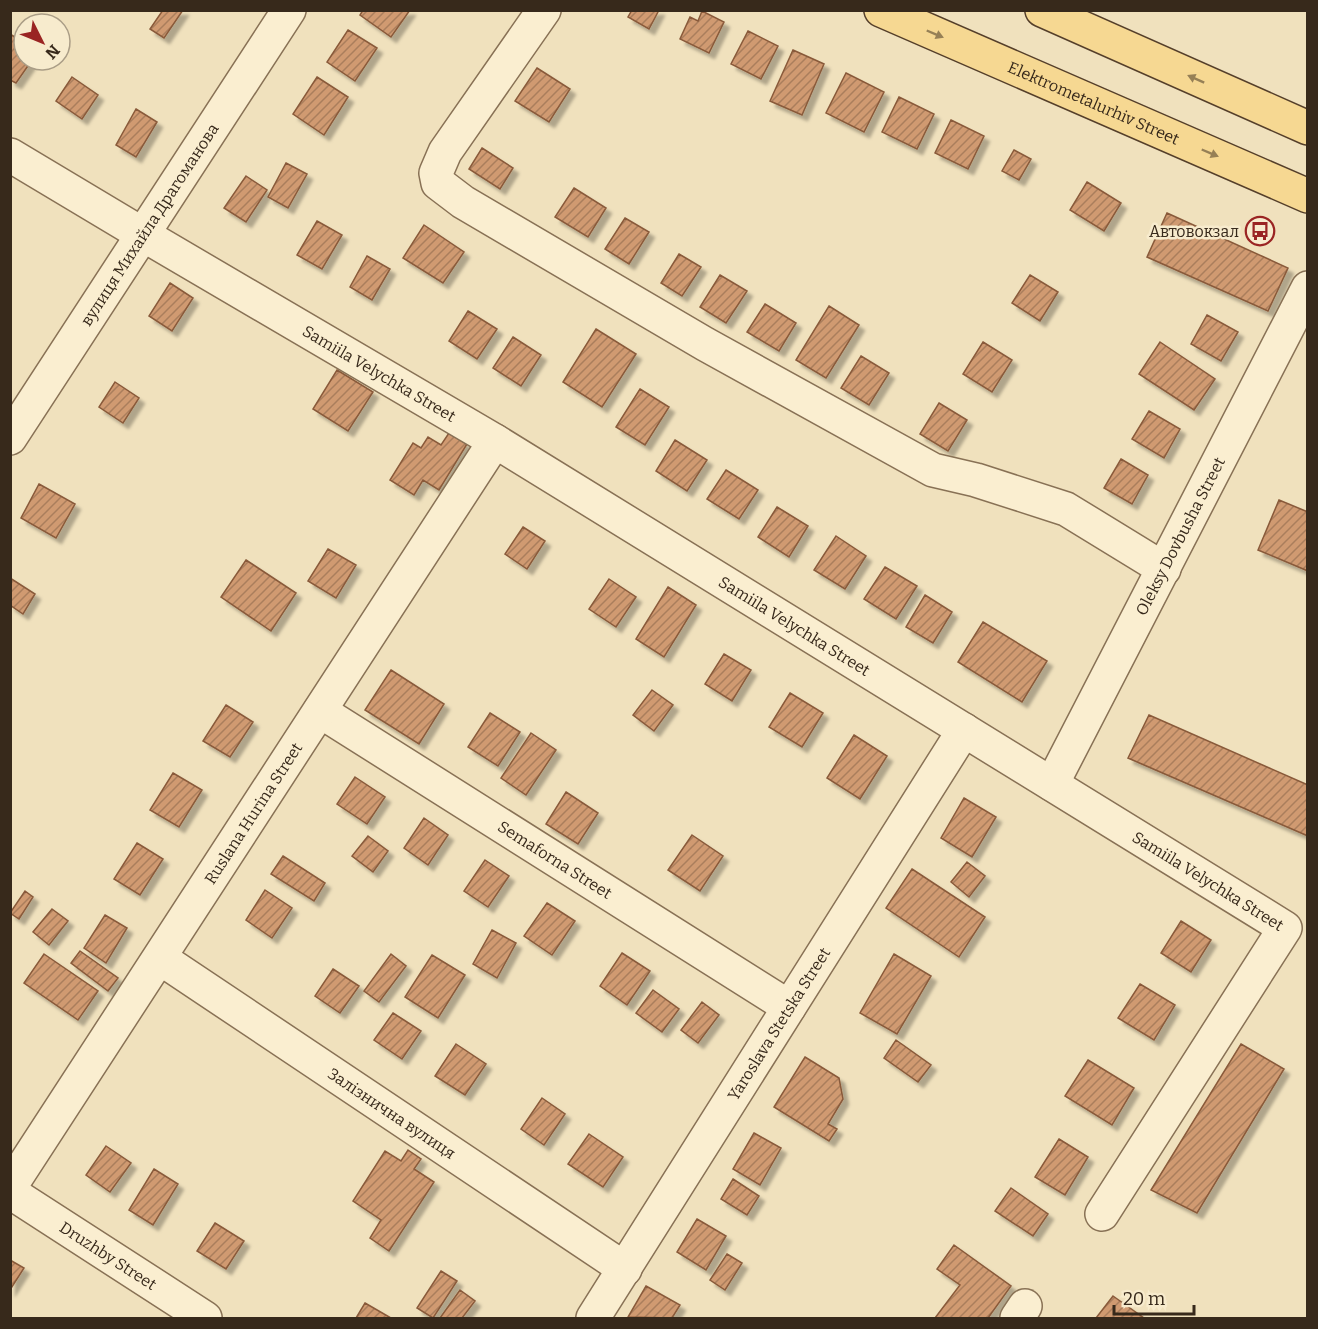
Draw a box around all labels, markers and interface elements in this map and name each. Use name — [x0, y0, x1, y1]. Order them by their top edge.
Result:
north arrow — [12, 12, 72, 72]
one-way arrow — [926, 29, 944, 39]
text: N — [41, 41, 64, 63]
street label: Elektrometalurhiv Street — [1005, 57, 1182, 148]
one-way arrow — [1188, 75, 1205, 84]
street label: вулиця Михайла Драгоманова — [76, 119, 222, 329]
one-way arrow — [1201, 149, 1219, 158]
bus stop icon: Автовокзал — [1244, 215, 1276, 247]
place label: Автовокзал — [1149, 222, 1239, 241]
street label: Samiila Velychka Street — [299, 321, 459, 426]
street label: Oleksy Dovbusha Street — [1131, 454, 1229, 618]
street label: Samiila Velychka Street — [716, 572, 874, 680]
street label: Ruslana Hurina Street — [200, 739, 306, 887]
street label: Semaforna Street — [495, 816, 616, 902]
street label: Samiila Velychka Street — [1129, 827, 1288, 935]
street label: Yaroslava Stetska Street — [723, 944, 834, 1104]
street label: Залізнична вулиця — [325, 1064, 459, 1163]
street label: Druzhby Street — [56, 1217, 160, 1294]
scale bar — [1114, 1278, 1194, 1316]
text: 20 m — [1123, 1288, 1165, 1310]

